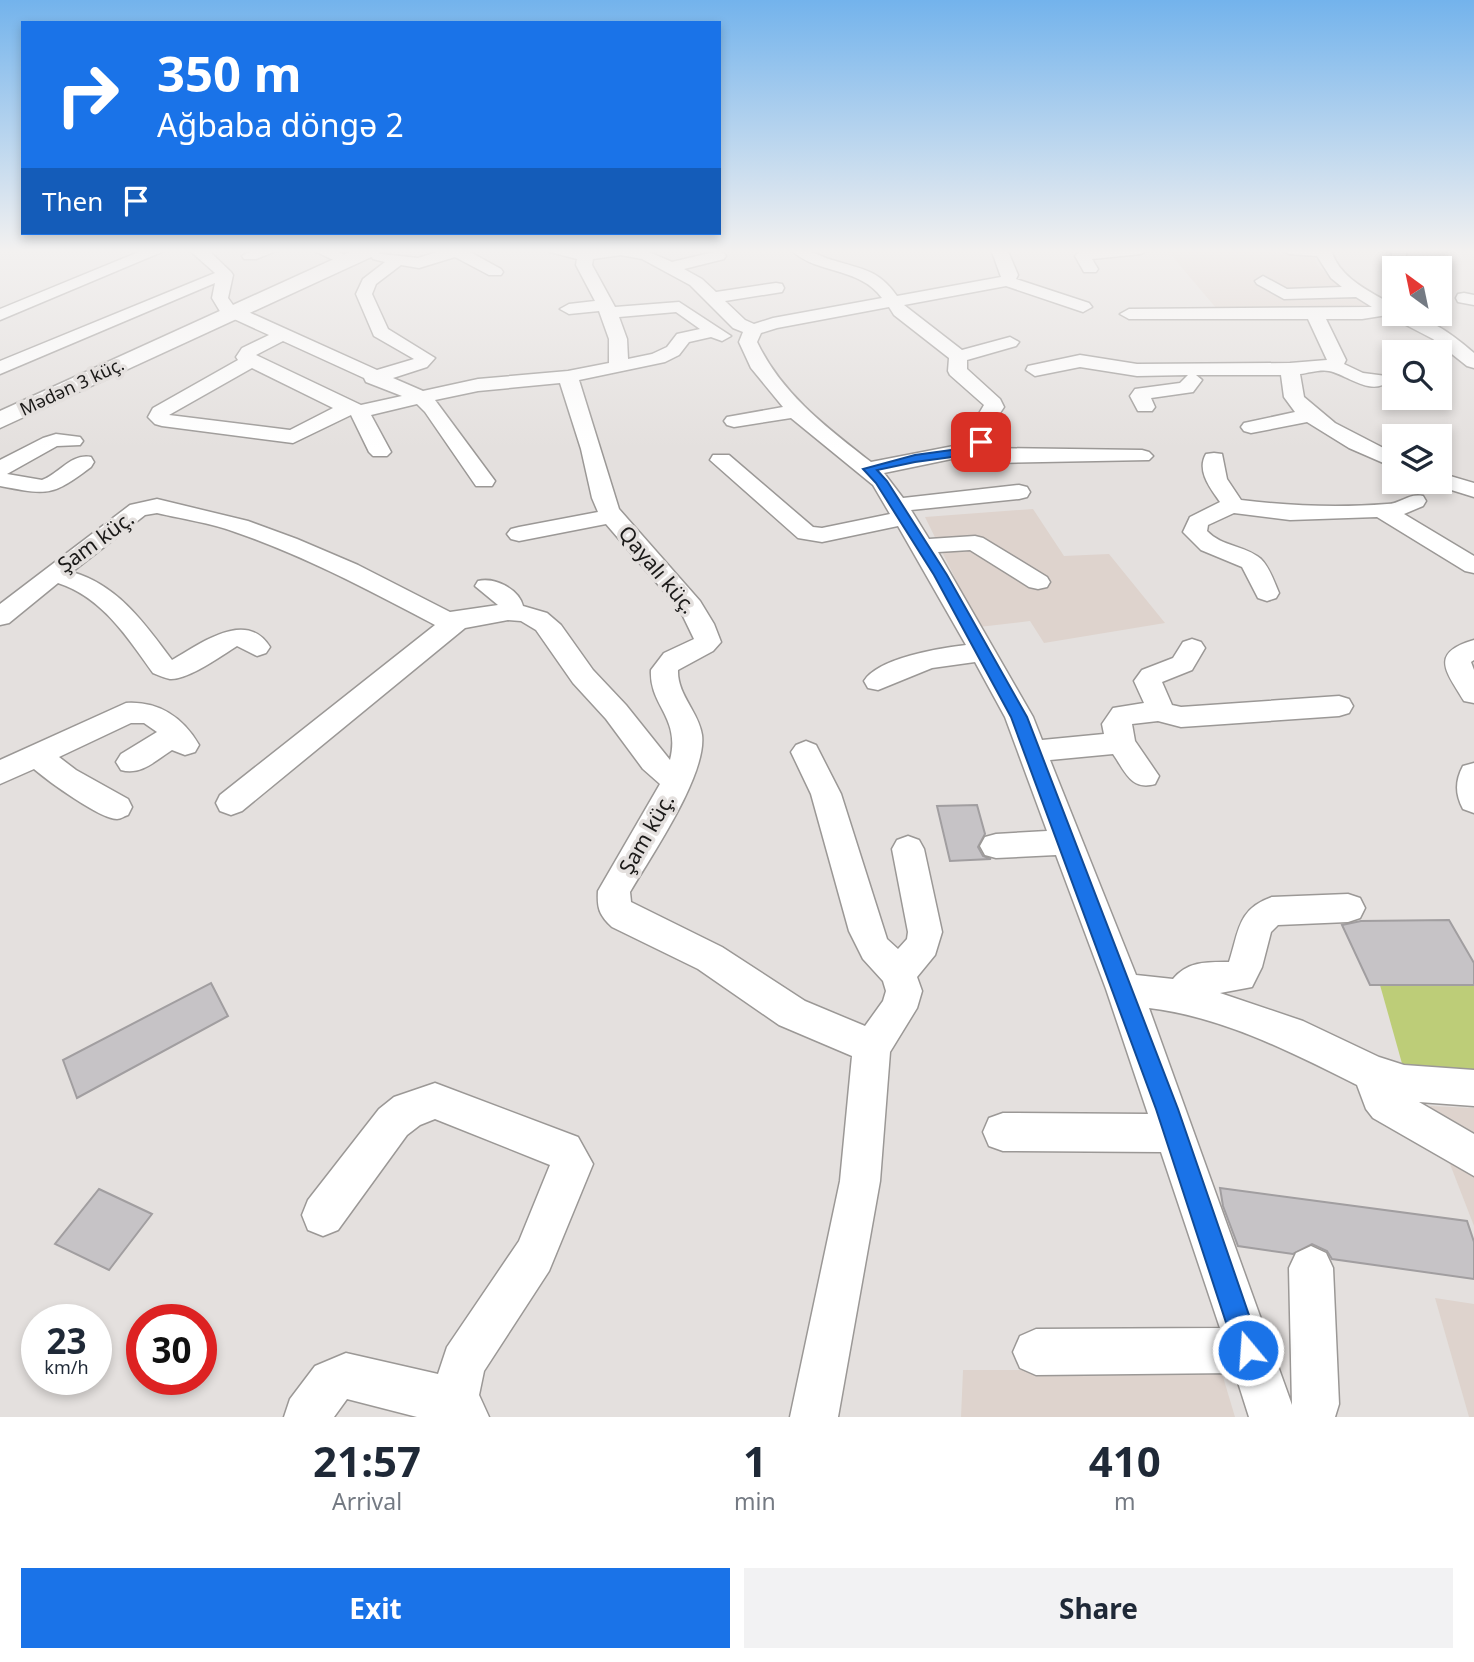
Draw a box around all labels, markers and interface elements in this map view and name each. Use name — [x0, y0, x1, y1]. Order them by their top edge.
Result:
text: 350 m — [157, 40, 302, 106]
icon: right — [42, 49, 133, 140]
text: Ağbaba döngə 2 — [157, 103, 404, 146]
icon: arrive — [117, 182, 155, 220]
text: Then — [42, 183, 103, 219]
north arrow — [1382, 256, 1452, 326]
map controls — [1382, 256, 1452, 494]
button: search — [1382, 340, 1452, 410]
street label: Mədən 3 küç. — [15, 351, 128, 421]
pin — [951, 412, 1011, 472]
icon: arrive — [962, 423, 1000, 461]
button: layers — [1382, 424, 1452, 494]
street label: Şam küç. — [51, 504, 139, 578]
street label: Qayalı küç. — [613, 519, 703, 619]
street label: Şam küç. — [612, 788, 680, 879]
speed limit sign: 30 — [126, 1304, 217, 1395]
position arrow — [1211, 1313, 1285, 1387]
text: 23 — [46, 1317, 87, 1364]
text: km/h — [44, 1355, 89, 1379]
text: 21:57 — [313, 1432, 421, 1489]
text: 1 — [743, 1432, 767, 1489]
text: 410 — [1089, 1432, 1161, 1489]
text: Arrival — [332, 1485, 402, 1517]
text: min — [734, 1485, 776, 1517]
text: m — [1114, 1485, 1136, 1517]
button: Exit — [21, 1568, 730, 1648]
button: Share — [744, 1568, 1453, 1648]

